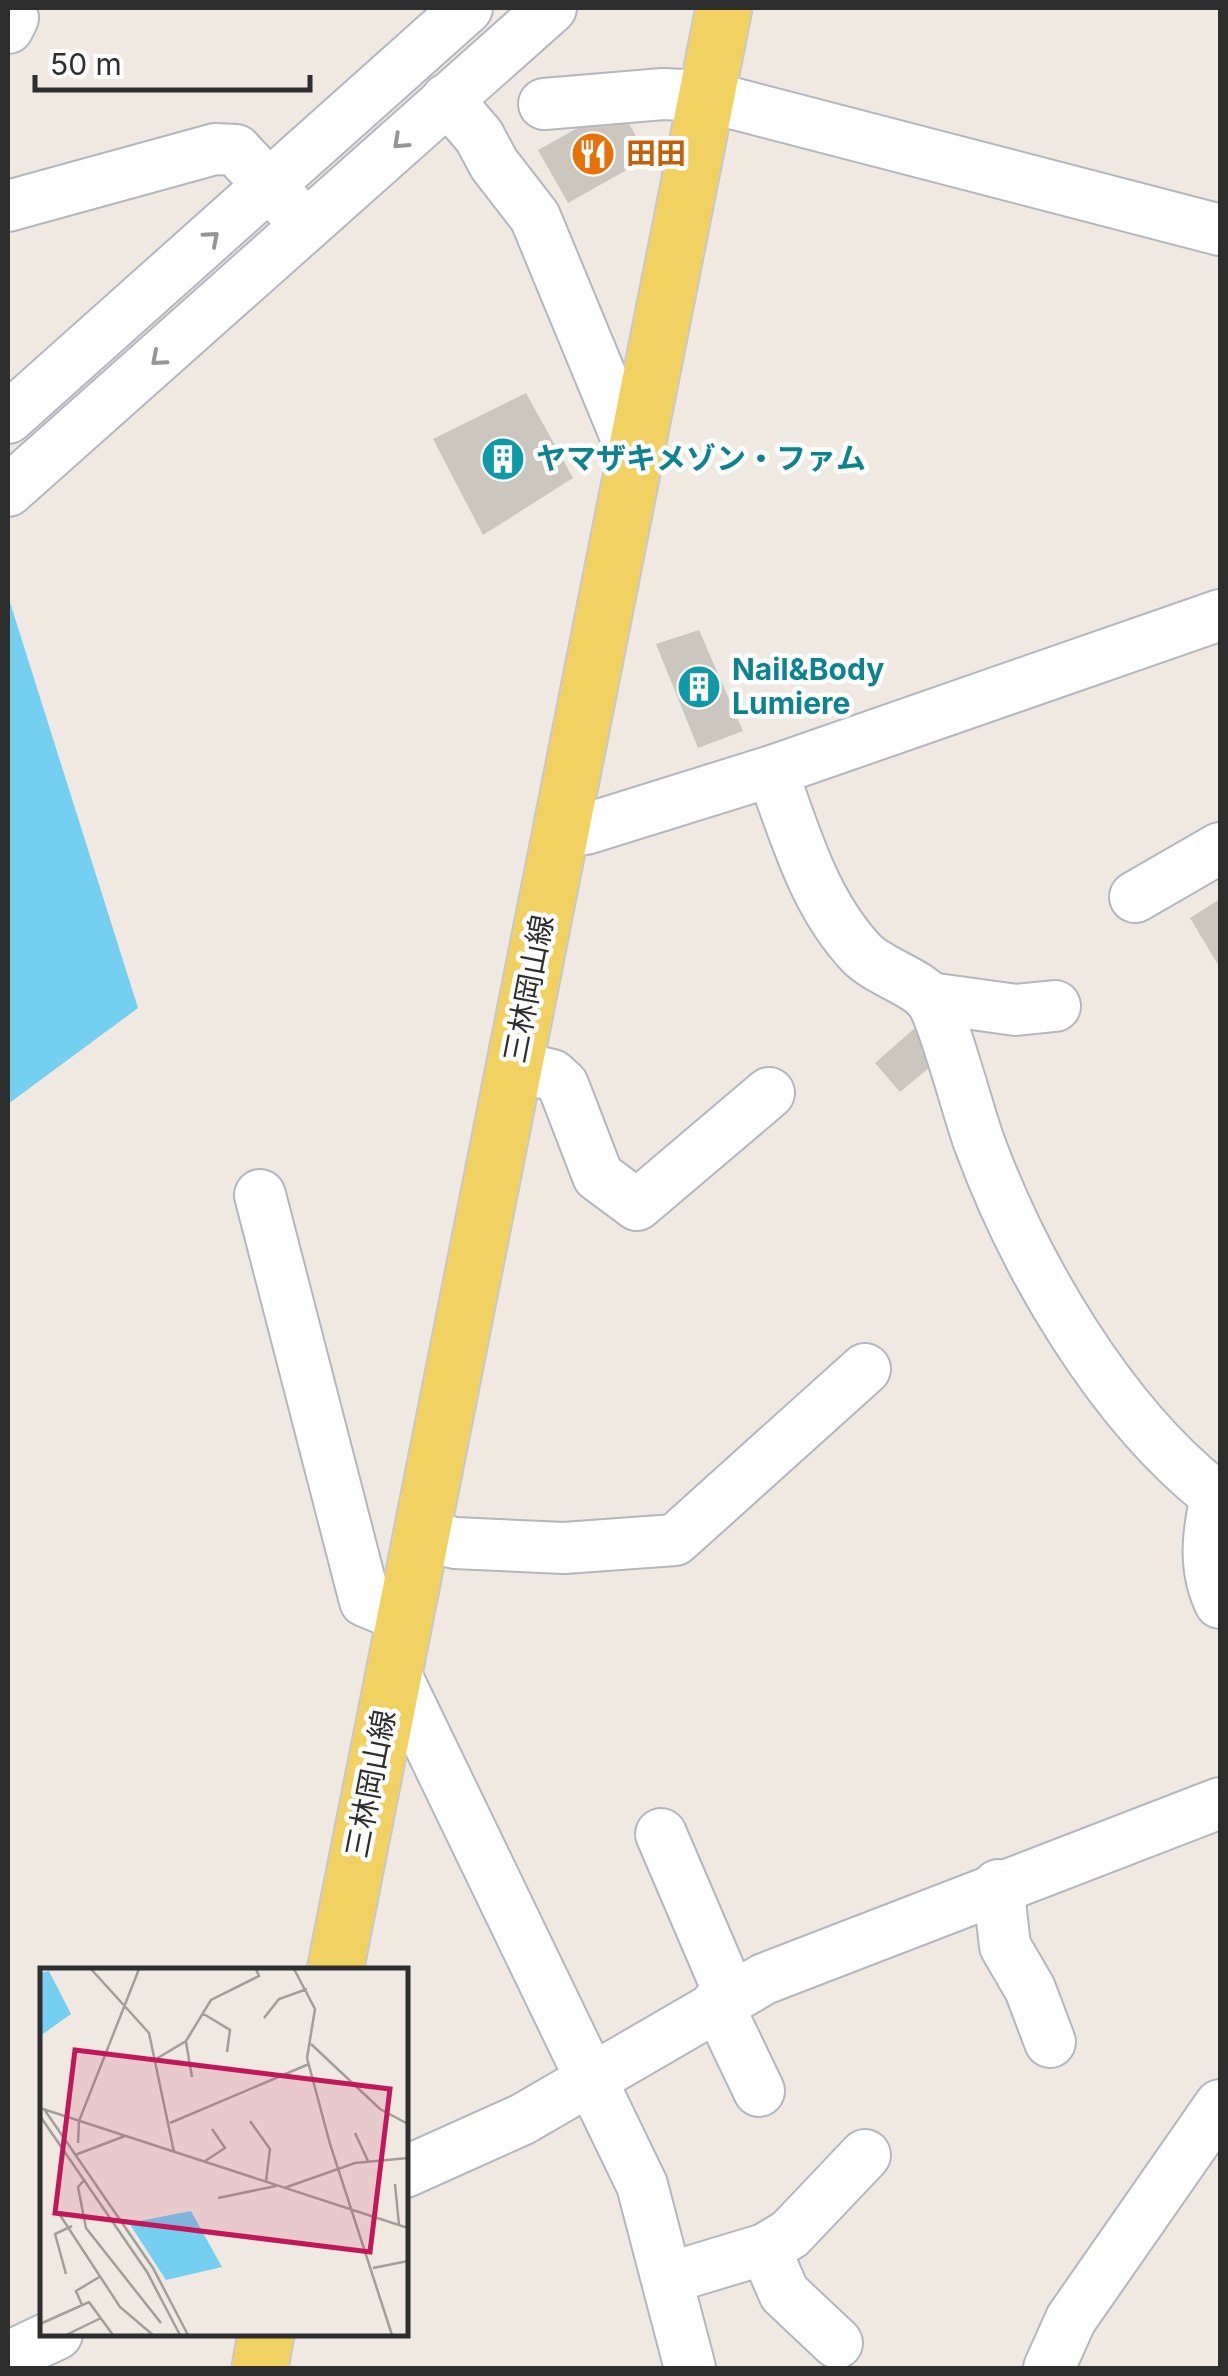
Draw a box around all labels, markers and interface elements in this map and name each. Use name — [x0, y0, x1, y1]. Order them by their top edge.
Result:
scale bar — [35, 30, 310, 92]
text: 50 m — [50, 46, 122, 82]
one-way arrow — [393, 130, 412, 148]
restaurant icon: 田田 — [570, 131, 616, 177]
place label: 田田 — [626, 135, 686, 171]
one-way arrow — [200, 231, 219, 249]
one-way arrow — [151, 347, 170, 365]
building icon: ヤマザキメゾン・ファム — [480, 436, 526, 482]
place label: ヤマザキメゾン・ファム — [536, 440, 866, 476]
place label: Nail&Body Lumiere — [732, 651, 884, 721]
building icon: Nail&Body Lumiere — [676, 664, 722, 710]
street label: 三林岡山線 — [496, 912, 560, 1066]
street label: 三林岡山線 — [338, 1707, 402, 1861]
inset map — [40, 1968, 408, 2336]

